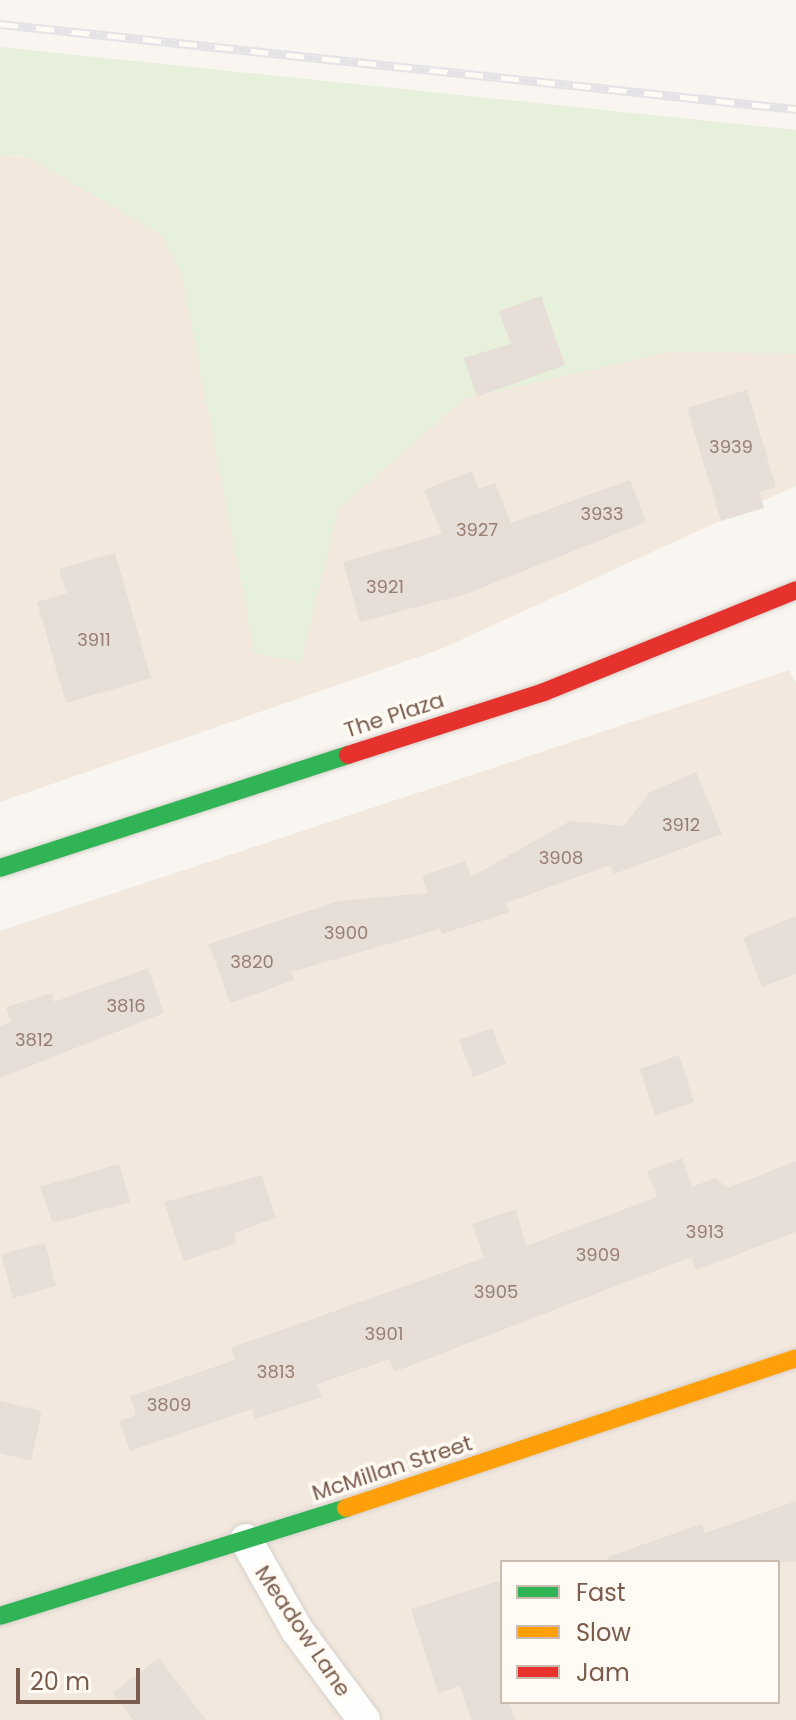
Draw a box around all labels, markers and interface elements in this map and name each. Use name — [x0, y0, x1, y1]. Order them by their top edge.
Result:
house number: 3939 — [709, 436, 753, 458]
house number: 3933 — [580, 503, 624, 525]
house number: 3927 — [456, 519, 498, 541]
house number: 3921 — [366, 576, 404, 598]
house number: 3911 — [77, 629, 111, 651]
street label: The Plaza — [341, 686, 447, 744]
house number: 3912 — [662, 814, 700, 836]
house number: 3908 — [539, 847, 583, 869]
house number: 3900 — [324, 922, 368, 944]
house number: 3820 — [230, 951, 274, 973]
house number: 3816 — [106, 995, 146, 1017]
house number: 3812 — [15, 1029, 53, 1051]
house number: 3913 — [686, 1221, 724, 1243]
house number: 3909 — [576, 1244, 620, 1266]
house number: 3905 — [474, 1281, 518, 1303]
house number: 3901 — [364, 1323, 404, 1345]
house number: 3813 — [257, 1361, 295, 1383]
house number: 3809 — [147, 1394, 191, 1416]
street label: McMillan Street — [309, 1430, 475, 1506]
street label: Meadow Lane — [249, 1560, 357, 1702]
legend — [500, 1560, 780, 1704]
text: Fast — [576, 1576, 626, 1609]
text: Slow — [576, 1616, 631, 1649]
scale bar — [20, 1652, 144, 1702]
text: Jam — [576, 1656, 630, 1689]
text: 20 m — [30, 1665, 90, 1698]

